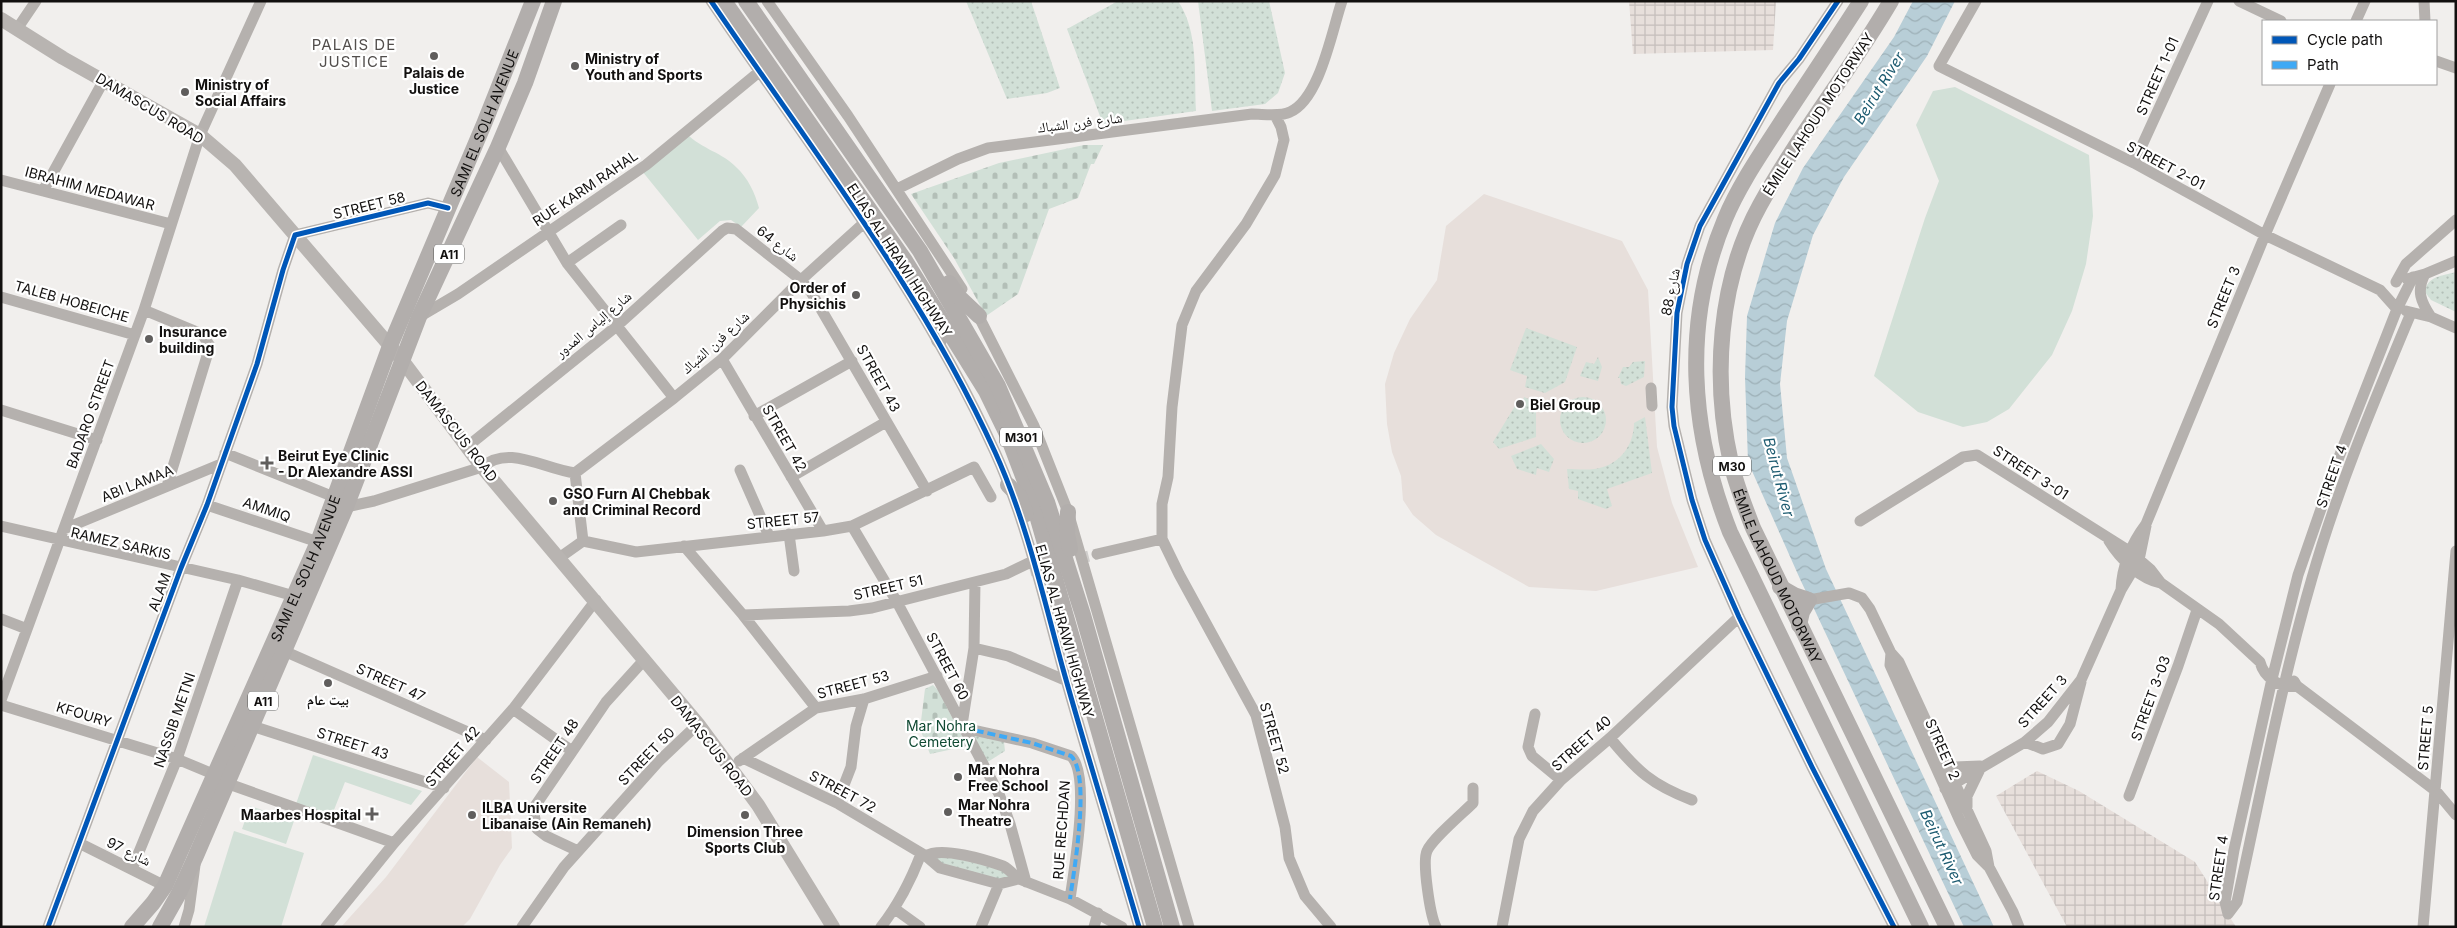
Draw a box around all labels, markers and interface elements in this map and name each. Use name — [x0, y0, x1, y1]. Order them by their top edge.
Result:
legend — [2262, 20, 2437, 85]
street label: ÉMILE LAHOUD MOTORWAY — [1759, 29, 1877, 199]
text: Cycle path — [2307, 30, 2383, 49]
street label: STREET 1-01 — [2132, 34, 2182, 118]
district label: PALAIS DE JUSTICE — [312, 35, 396, 71]
street label: SAMI EL SOLH AVENUE — [446, 47, 521, 199]
water label: Beirut River — [1849, 48, 1909, 128]
marker: Palais de Justice — [428, 50, 440, 62]
place label: Ministry of Youth and Sports — [585, 50, 703, 83]
text: Path — [2307, 55, 2339, 74]
marker: Ministry of Youth and Sports — [569, 60, 581, 72]
place label: Palais de Justice — [403, 64, 465, 97]
street label: DAMASCUS ROAD — [93, 69, 207, 147]
place label: Ministry of Social Affairs — [195, 76, 286, 109]
marker: Ministry of Social Affairs — [179, 86, 191, 98]
street label: شارع فرن الشباك — [1037, 108, 1124, 138]
street label: STREET 2-01 — [2124, 137, 2208, 193]
street label: RUE KARM RAHAL — [529, 146, 641, 229]
street label: IBRAHIM MEDAWAR — [23, 163, 157, 213]
street label: ELIAS AL HRAWI HIGHWAY — [844, 180, 956, 341]
street label: STREET 58 — [331, 188, 407, 222]
street label: شارع 64 — [753, 221, 802, 266]
road number: A11 — [434, 244, 464, 264]
street label: STREET 3 — [2203, 263, 2243, 331]
street label: شارع 88 — [1657, 267, 1685, 318]
street label: TALEB HOBEICHE — [13, 277, 131, 325]
place label: Order of Physichis — [780, 279, 846, 312]
street label: شارع إلياس المدور — [551, 287, 636, 363]
marker: Order of Physichis — [850, 289, 862, 301]
street label: شارع فرن الشباك — [678, 307, 754, 378]
place label: Insurance building — [159, 323, 227, 356]
marker: Insurance building — [143, 333, 155, 345]
street label: STREET 43 — [853, 341, 905, 415]
street label: BADARO STREET — [62, 357, 118, 471]
street label: DAMASCUS ROAD — [412, 377, 502, 485]
place label: Biel Group — [1530, 396, 1601, 413]
marker: Biel Group — [1514, 398, 1526, 410]
street label: STREET 42 — [759, 402, 811, 474]
road number: M301 — [1000, 428, 1042, 447]
water label: Beirut River — [1759, 435, 1799, 519]
street label: STREET 3-01 — [1990, 441, 2072, 503]
street label: STREET 4 — [2312, 442, 2350, 510]
place label: Beirut Eye Clinic - Dr Alexandre ASSI — [278, 447, 413, 480]
marker: Beirut Eye Clinic - Dr Alexandre ASSI — [260, 456, 274, 470]
road number: M30 — [1713, 456, 1751, 476]
street label: ABI LAMAA — [98, 461, 176, 505]
place label: GSO Furn Al Chebbak and Criminal Record — [563, 485, 711, 518]
street label: ÉMILE LAHOUD MOTORWAY — [1730, 486, 1826, 666]
street label: AMMIQ — [241, 493, 293, 525]
street label: SAMI EL SOLH AVENUE — [266, 493, 343, 644]
marker: GSO Furn Al Chebbak and Criminal Record — [547, 495, 559, 507]
street label: STREET 57 — [746, 508, 820, 532]
street label: RAMEZ SARKIS — [69, 523, 173, 563]
street label: ELIAS AL HRAWI HIGHWAY — [1032, 542, 1098, 720]
street label: ALAM — [144, 570, 174, 614]
street label: STREET 51 — [851, 571, 925, 603]
street label: STREET 60 — [923, 629, 973, 703]
street label: STREET 3-03 — [2127, 653, 2173, 743]
street label: STREET 47 — [354, 659, 428, 705]
street label: STREET 53 — [815, 666, 891, 702]
street label: NASSIB METNI — [150, 670, 198, 770]
street label: STREET 3 — [2014, 671, 2070, 731]
marker: بيت عام — [322, 677, 334, 689]
road number: A11 — [248, 691, 278, 710]
place label: بيت عام — [307, 691, 349, 710]
street label: DAMASCUS ROAD — [667, 692, 757, 800]
street label: KFOURY — [54, 698, 114, 731]
street label: STREET 52 — [1257, 700, 1293, 776]
street label: STREET 5 — [2414, 705, 2436, 771]
street label: STREET 40 — [1548, 712, 1614, 774]
street label: STREET 48 — [526, 715, 582, 787]
street label: STREET 2 — [1922, 716, 1964, 782]
park label: Mar Nohra Cemetery — [906, 717, 976, 750]
street label: STREET 42 — [421, 722, 483, 790]
street label: STREET 43 — [315, 723, 391, 763]
street label: STREET 50 — [614, 723, 678, 789]
place label: Mar Nohra Free School — [968, 761, 1048, 794]
street label: STREET 72 — [807, 766, 879, 816]
marker: Mar Nohra Free School — [952, 771, 964, 783]
street label: RUE RECHDAN — [1049, 780, 1073, 880]
place label: Mar Nohra Theatre — [958, 796, 1030, 829]
place label: ILBA Universite Libanaise (Ain Remaneh) — [482, 799, 652, 832]
place label: Maarbes Hospital — [241, 806, 361, 823]
marker: Mar Nohra Theatre — [942, 806, 954, 818]
water label: Beirut River — [1916, 806, 1968, 888]
marker: Maarbes Hospital — [365, 807, 379, 821]
marker: ILBA Universite Libanaise (Ain Remaneh) — [466, 809, 478, 821]
marker: Dimension Three Sports Club — [739, 809, 751, 821]
place label: Dimension Three Sports Club — [687, 823, 803, 856]
street label: شارع 97 — [103, 833, 154, 871]
street label: STREET 4 — [2205, 834, 2231, 902]

